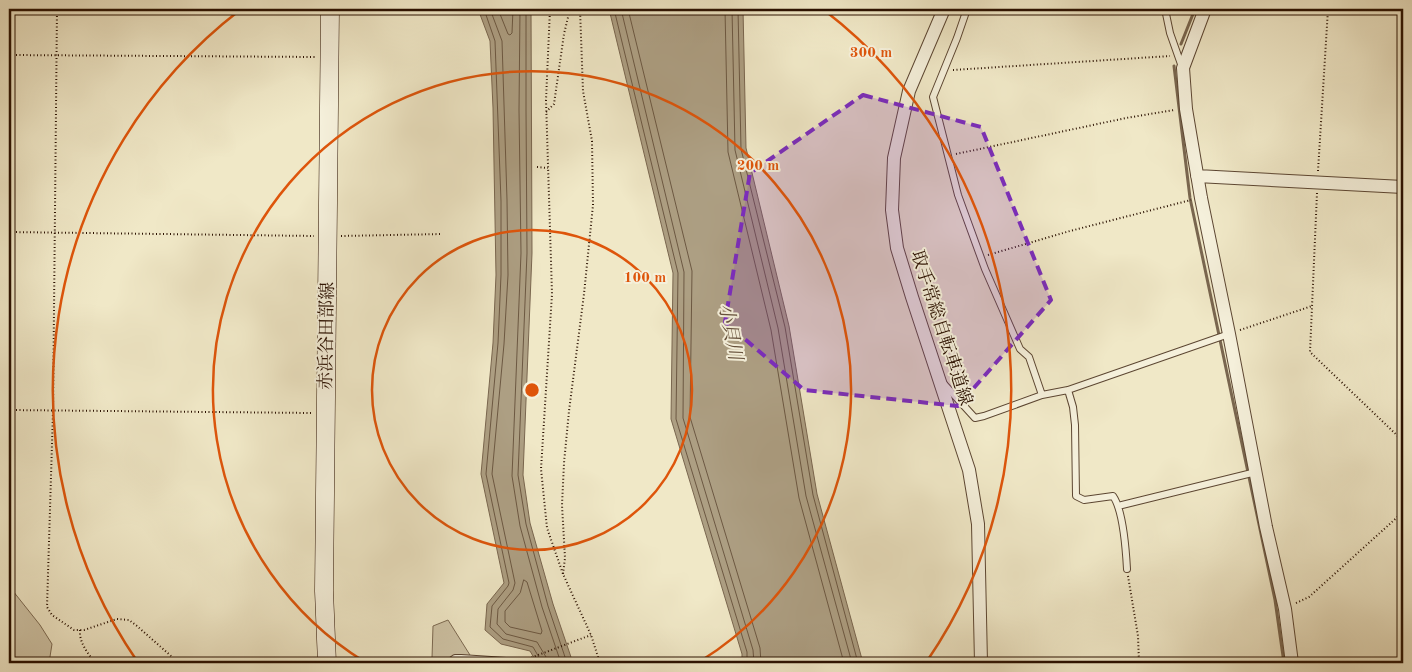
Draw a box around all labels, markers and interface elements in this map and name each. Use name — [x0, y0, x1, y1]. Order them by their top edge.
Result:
text: 300 m — [850, 46, 892, 61]
text: 200 m — [737, 159, 779, 174]
street label: 取手常総自転車道線 — [907, 248, 976, 408]
text: 100 m — [624, 271, 666, 286]
street label: 赤浜谷田部線 — [315, 282, 337, 390]
water label: 小貝川 — [714, 302, 746, 364]
centre of rings — [523, 381, 541, 399]

